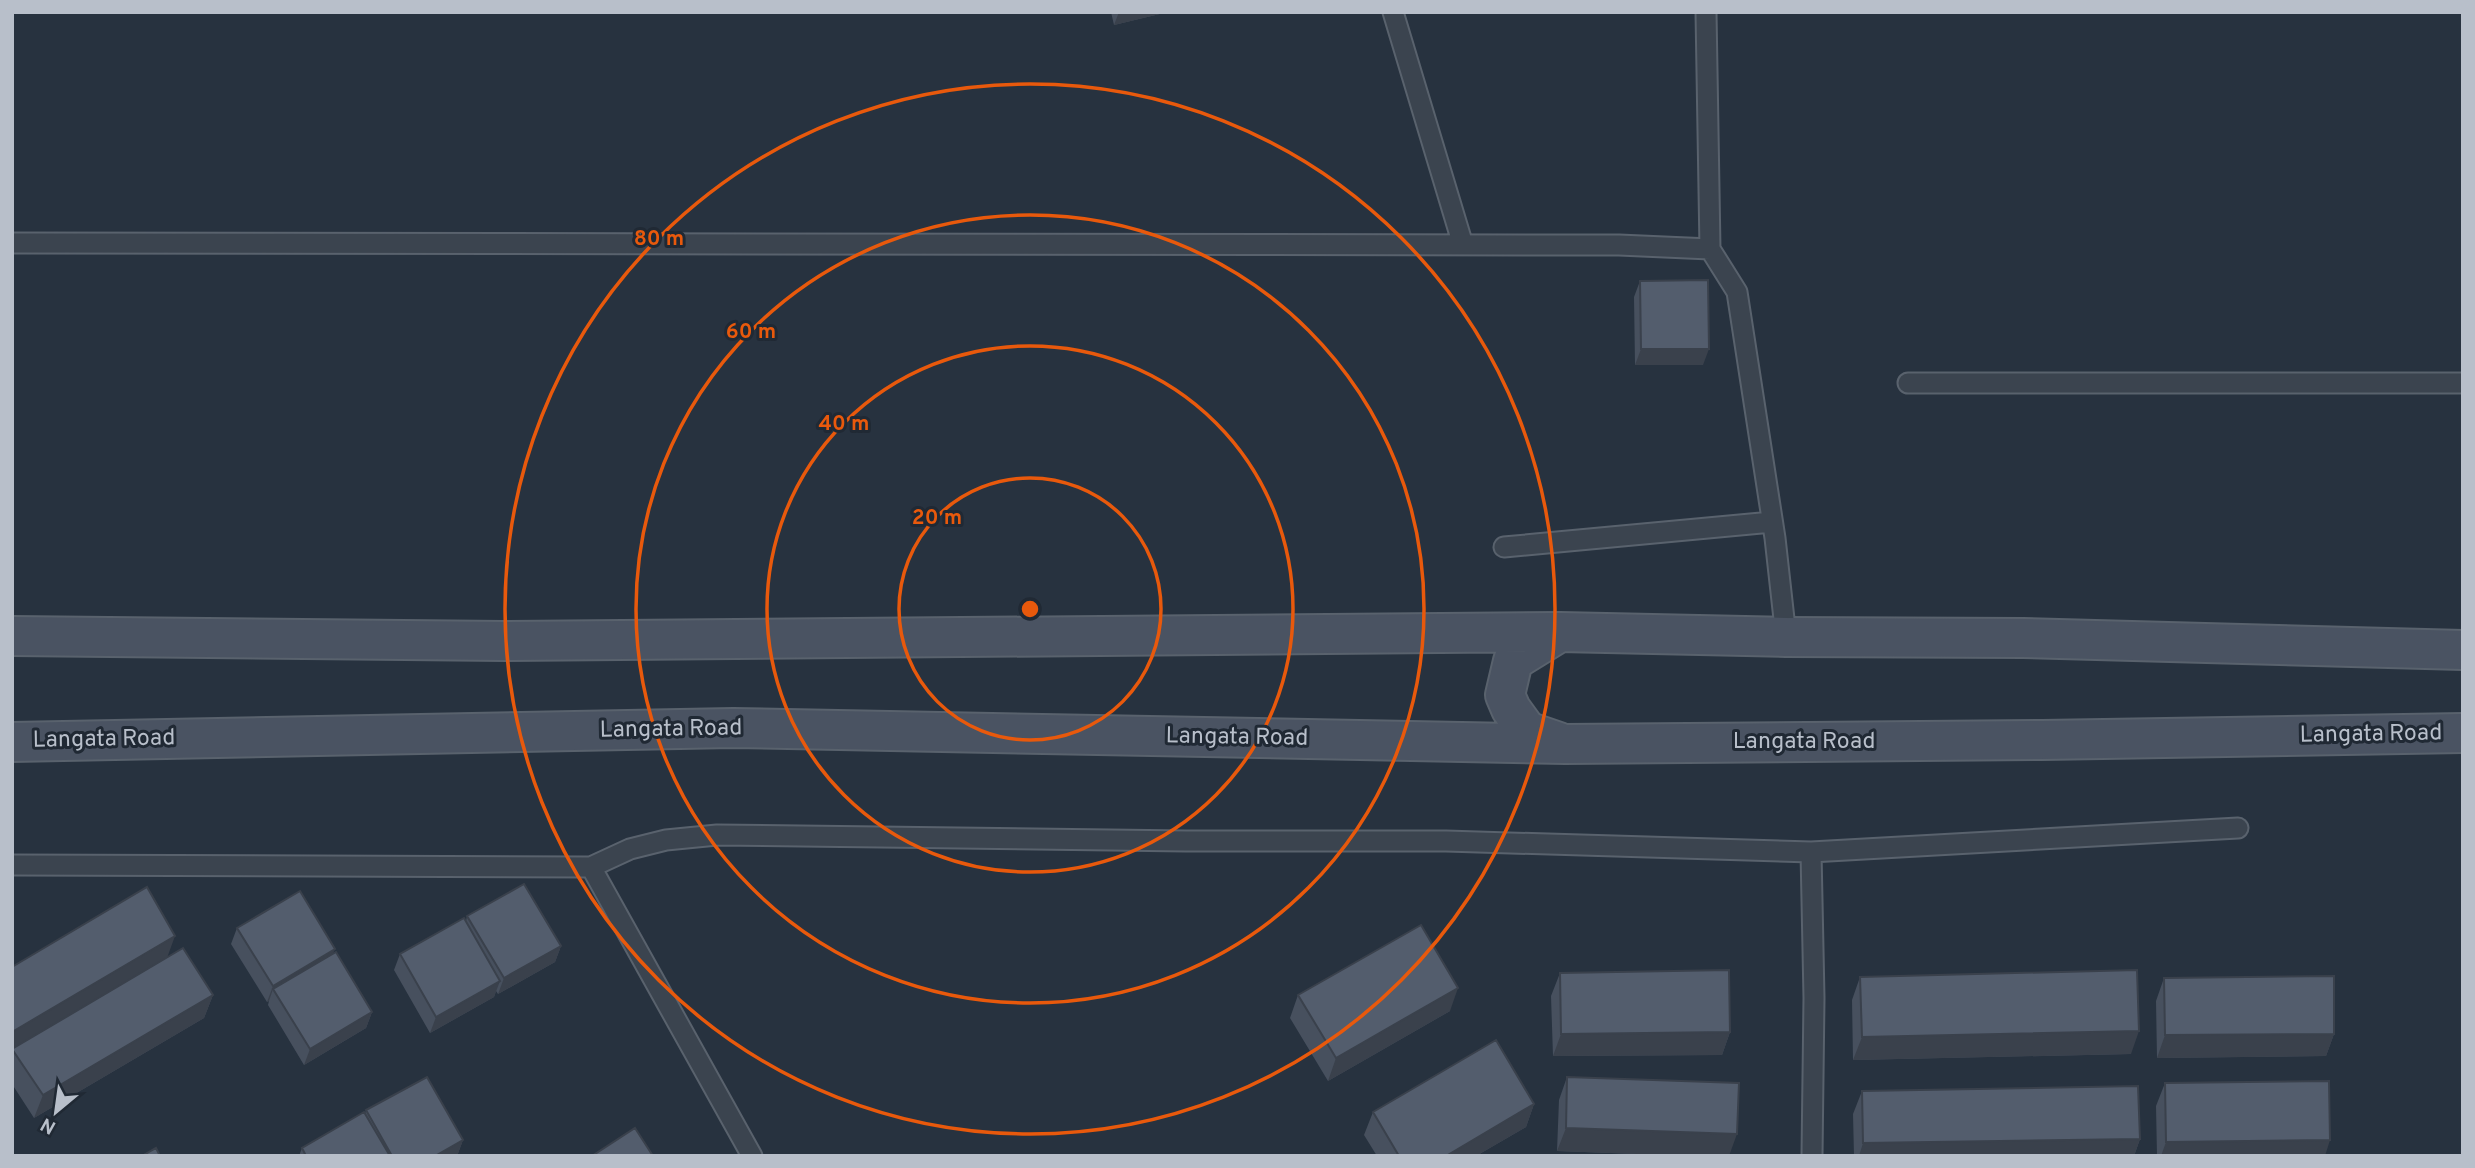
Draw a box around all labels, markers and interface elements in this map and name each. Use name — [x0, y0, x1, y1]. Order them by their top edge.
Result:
text: 80 m — [634, 226, 684, 253]
text: 60 m — [726, 319, 776, 346]
text: 40 m — [819, 411, 869, 438]
text: 20 m — [912, 505, 962, 532]
centre of rings — [1018, 597, 1042, 621]
street label: Langata Road — [599, 714, 743, 746]
street label: Langata Road — [2299, 719, 2443, 751]
street label: Langata Road — [1165, 722, 1309, 754]
street label: Langata Road — [32, 724, 176, 756]
street label: Langata Road — [1733, 728, 1875, 757]
north arrow — [21, 1077, 91, 1147]
text: N — [37, 1111, 61, 1139]

